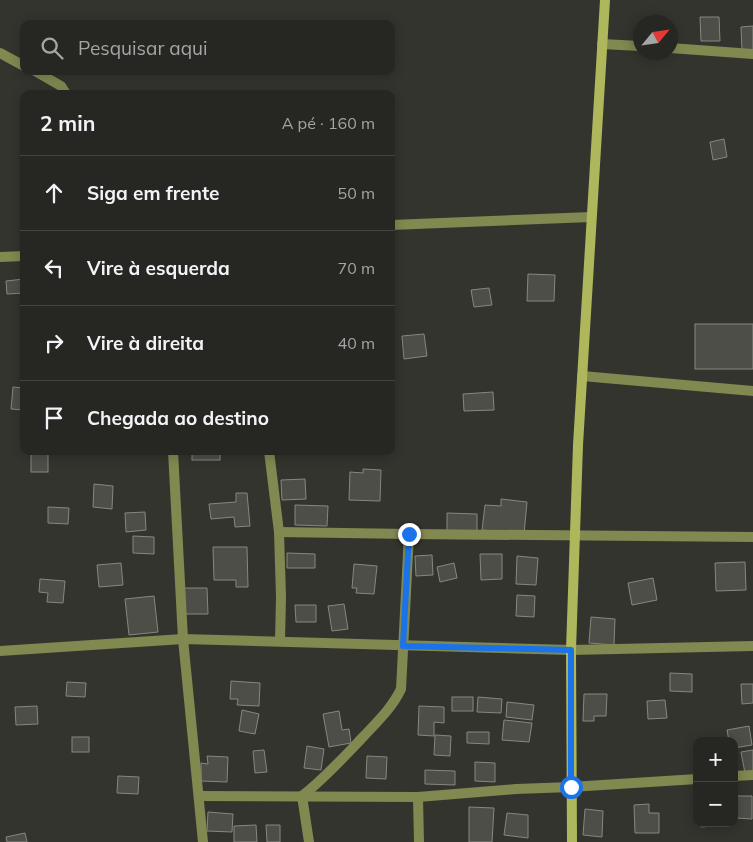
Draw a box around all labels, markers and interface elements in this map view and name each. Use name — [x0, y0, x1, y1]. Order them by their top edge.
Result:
north arrow — [633, 15, 678, 60]
search box — [20, 20, 395, 75]
icon: search — [38, 34, 66, 62]
text: Pesquisar aqui — [78, 36, 208, 60]
text: 2 min — [40, 110, 95, 136]
text: A pé · 160 m — [282, 113, 375, 133]
icon: ahead — [40, 179, 68, 207]
text: Siga em frente — [87, 181, 219, 205]
text: 50 m — [338, 183, 375, 203]
icon: left — [40, 254, 68, 282]
text: Vire à esquerda — [87, 256, 230, 280]
text: 70 m — [338, 258, 375, 278]
icon: right — [40, 329, 68, 357]
text: Vire à direita — [87, 331, 204, 355]
text: 40 m — [338, 333, 375, 353]
icon: arrive — [40, 404, 68, 432]
text: Chegada ao destino — [87, 406, 269, 430]
route end — [398, 523, 421, 546]
map controls — [693, 737, 738, 827]
button: + — [693, 737, 738, 782]
route start — [560, 776, 583, 799]
button: − — [693, 782, 738, 827]

